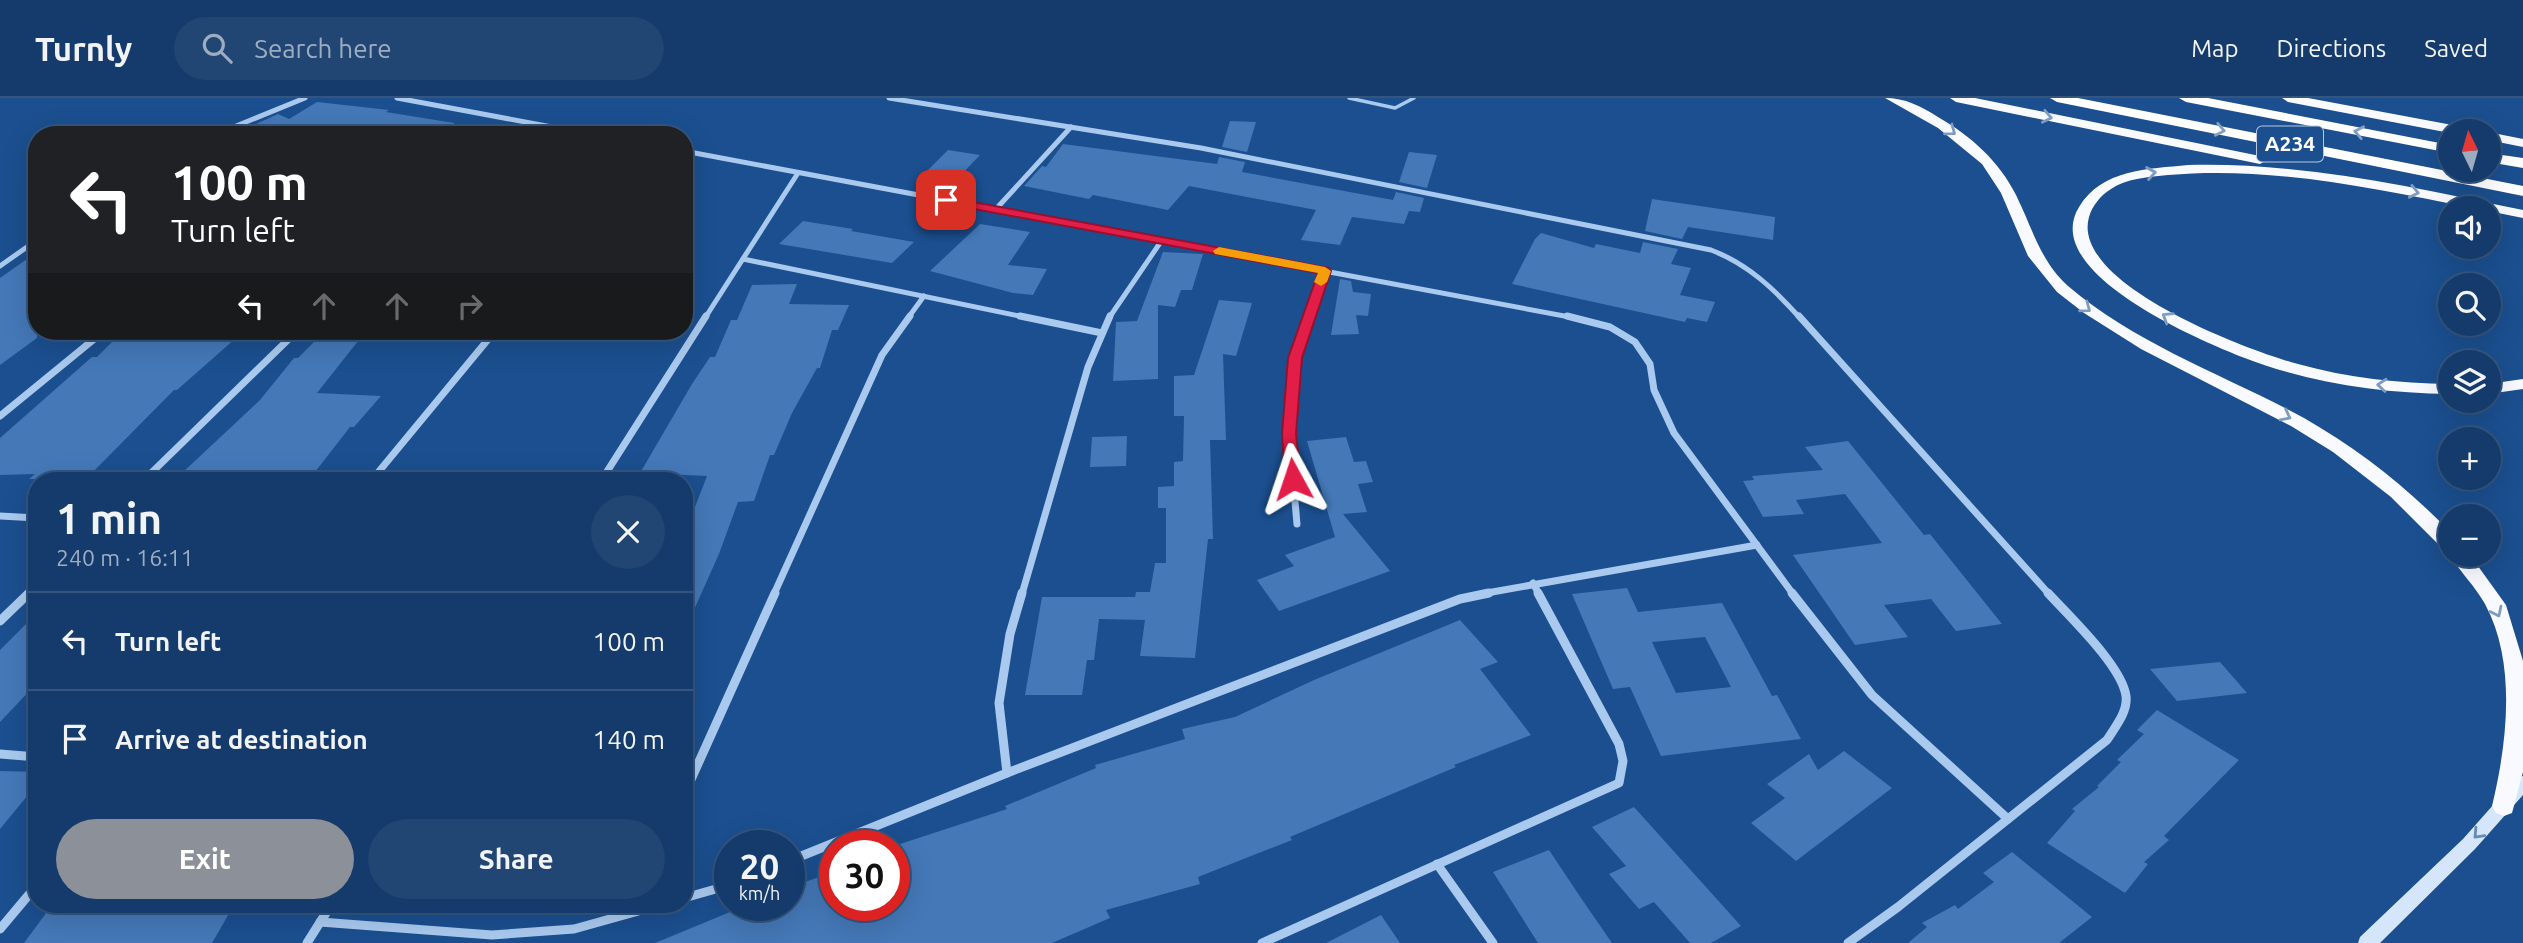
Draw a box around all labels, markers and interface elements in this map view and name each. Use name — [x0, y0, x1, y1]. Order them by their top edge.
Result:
search box — [174, 17, 664, 80]
icon: search — [198, 29, 236, 67]
text: Turnly — [35, 30, 132, 67]
text: Search here — [254, 34, 392, 63]
text: Map — [2191, 35, 2238, 62]
text: Directions — [2276, 35, 2386, 62]
text: Saved — [2424, 35, 2488, 62]
one-way arrow — [2041, 108, 2053, 123]
north arrow — [2438, 119, 2501, 182]
map controls — [2438, 119, 2501, 567]
one-way arrow — [2214, 122, 2226, 137]
one-way arrow — [1943, 123, 1956, 135]
one-way arrow — [2353, 125, 2365, 140]
road number: A234 — [2257, 126, 2323, 162]
icon: left — [56, 154, 147, 245]
text: 100 m — [171, 154, 308, 209]
one-way arrow — [2145, 166, 2157, 181]
pin — [916, 170, 976, 230]
icon: arrive — [927, 181, 965, 219]
one-way arrow — [2408, 183, 2420, 198]
button: sound — [2438, 196, 2501, 259]
text: Turn left — [171, 212, 295, 248]
button: search — [2438, 273, 2501, 336]
icon: left — [232, 287, 270, 325]
icon: ahead — [305, 287, 343, 325]
icon: ahead — [378, 287, 416, 325]
icon: right — [451, 287, 489, 325]
one-way arrow — [2079, 299, 2091, 312]
one-way arrow — [2161, 312, 2174, 325]
button: layers — [2438, 350, 2501, 413]
one-way arrow — [2376, 378, 2387, 393]
one-way arrow — [2279, 408, 2291, 422]
button: + — [2438, 427, 2501, 490]
position arrow — [1256, 442, 1330, 516]
text: 1 min — [56, 495, 162, 542]
button: close — [591, 495, 665, 569]
button: − — [2438, 504, 2501, 567]
text: 240 m · 16:11 — [56, 545, 194, 570]
one-way arrow — [2489, 604, 2503, 617]
icon: left — [56, 622, 94, 660]
text: Turn left — [115, 627, 221, 656]
text: 100 m — [593, 627, 665, 656]
icon: arrive — [56, 720, 94, 758]
text: Arrive at destination — [115, 725, 368, 754]
text: 140 m — [593, 725, 665, 754]
button: Exit — [56, 819, 354, 899]
button: Share — [368, 819, 665, 899]
one-way arrow — [2474, 826, 2487, 839]
speed limit sign: 30 — [819, 830, 910, 921]
text: 20 — [740, 846, 779, 886]
text: km/h — [739, 883, 780, 903]

